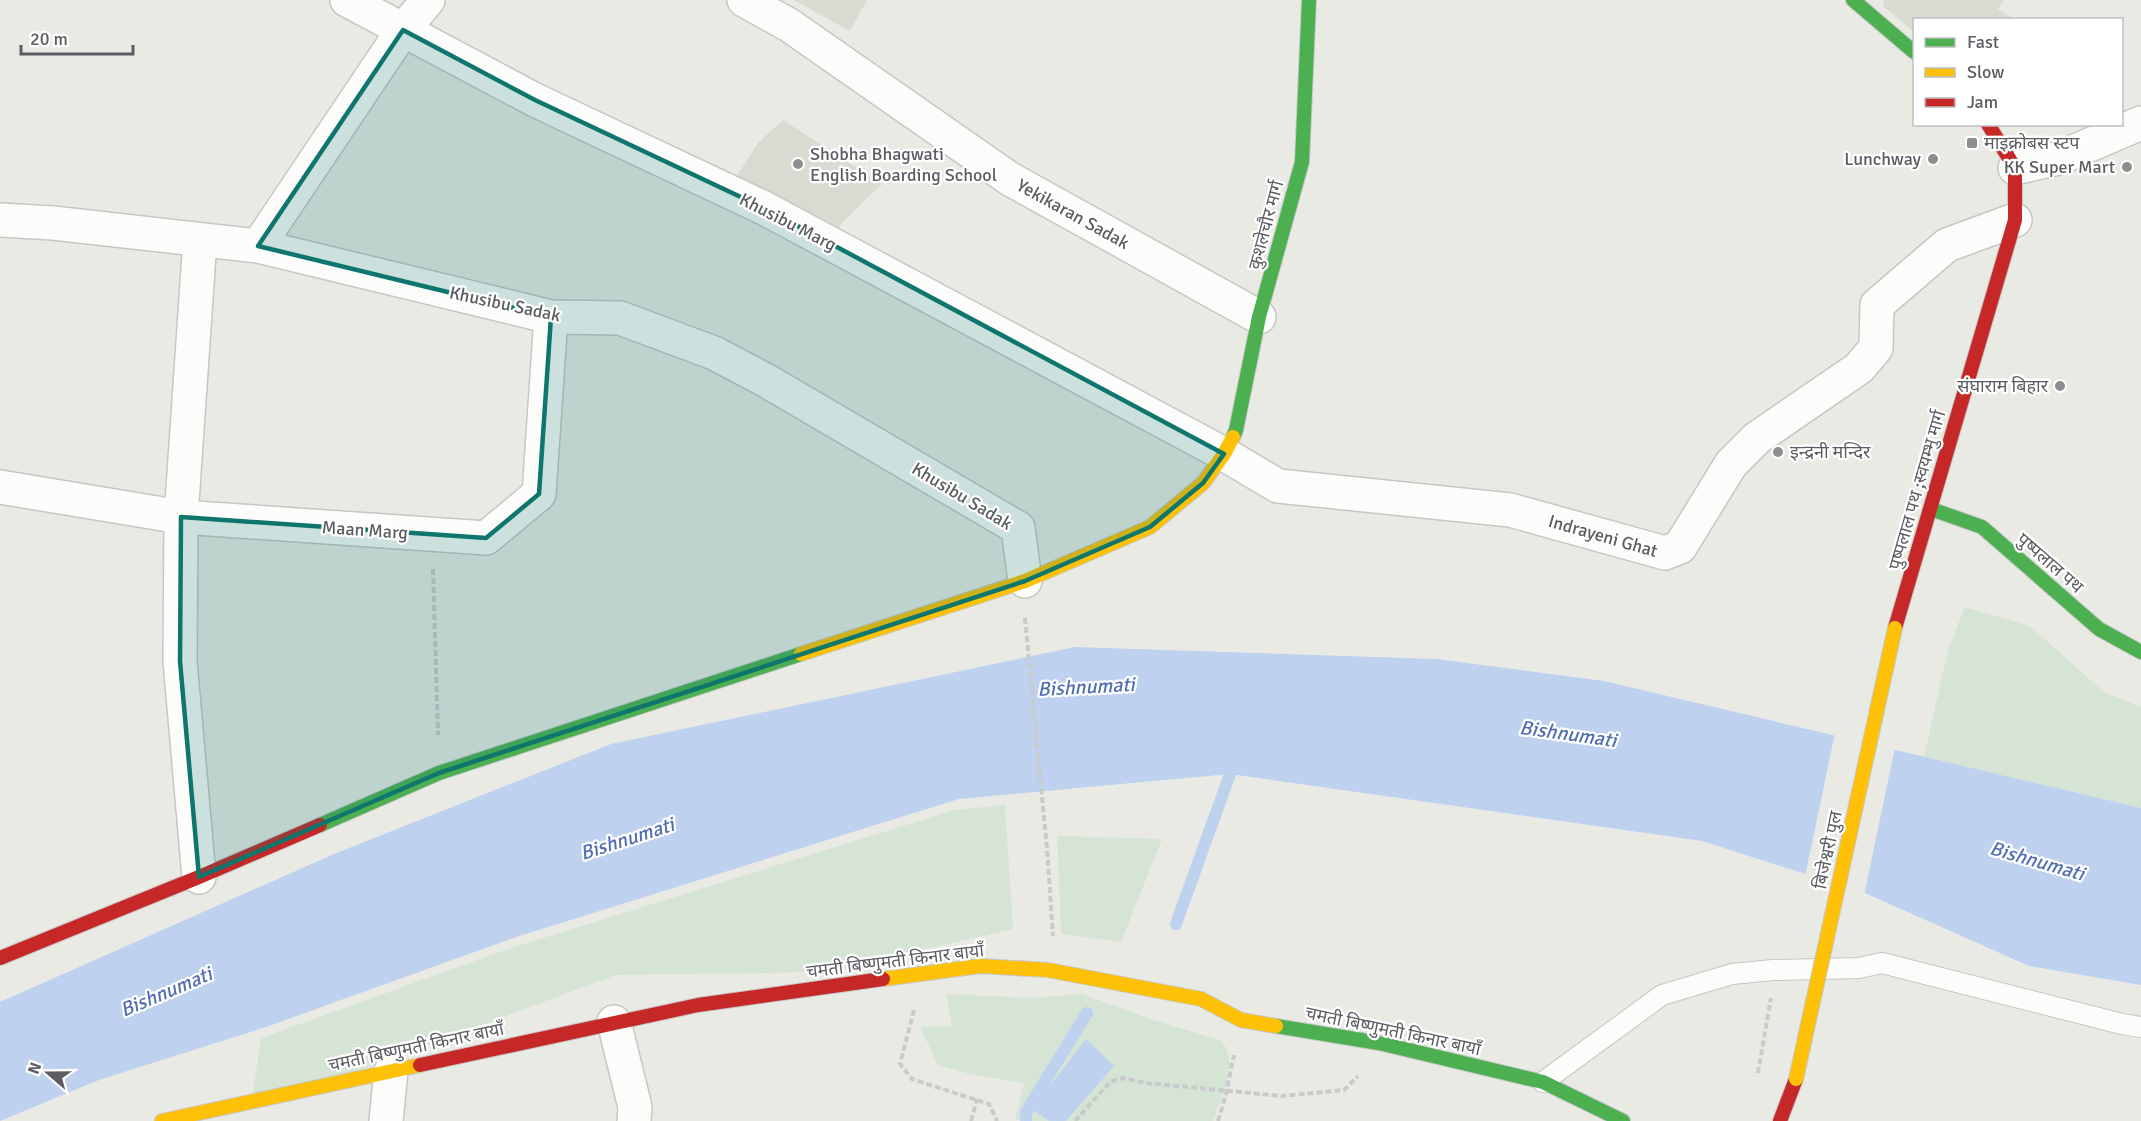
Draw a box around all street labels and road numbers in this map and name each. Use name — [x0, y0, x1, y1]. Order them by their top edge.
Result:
street label: Yekikaran Sadak — [1013, 174, 1133, 254]
street label: कुशलेचौर मार्ग — [1244, 177, 1290, 272]
street label: Khusibu Marg — [736, 188, 840, 256]
street label: Khusibu Sadak — [447, 281, 563, 327]
street label: पुष्पलाल पथ ;स्वयम्भु मार्ग — [1884, 407, 1952, 573]
street label: Khusibu Sadak — [908, 457, 1016, 535]
street label: Indrayeni Ghat — [1546, 510, 1660, 562]
street label: Maan Marg — [321, 516, 409, 544]
street label: पुष्पलाल पथ — [2012, 528, 2088, 599]
street label: बिजेश्वरी पुल — [1809, 808, 1848, 891]
street label: चमती बिष्णुमती किनार बायाँ — [805, 939, 986, 984]
street label: चमती बिष्णुमती किनार बायाँ — [1303, 1002, 1484, 1062]
street label: चमती बिष्णुमती किनार बायाँ — [326, 1017, 507, 1077]

